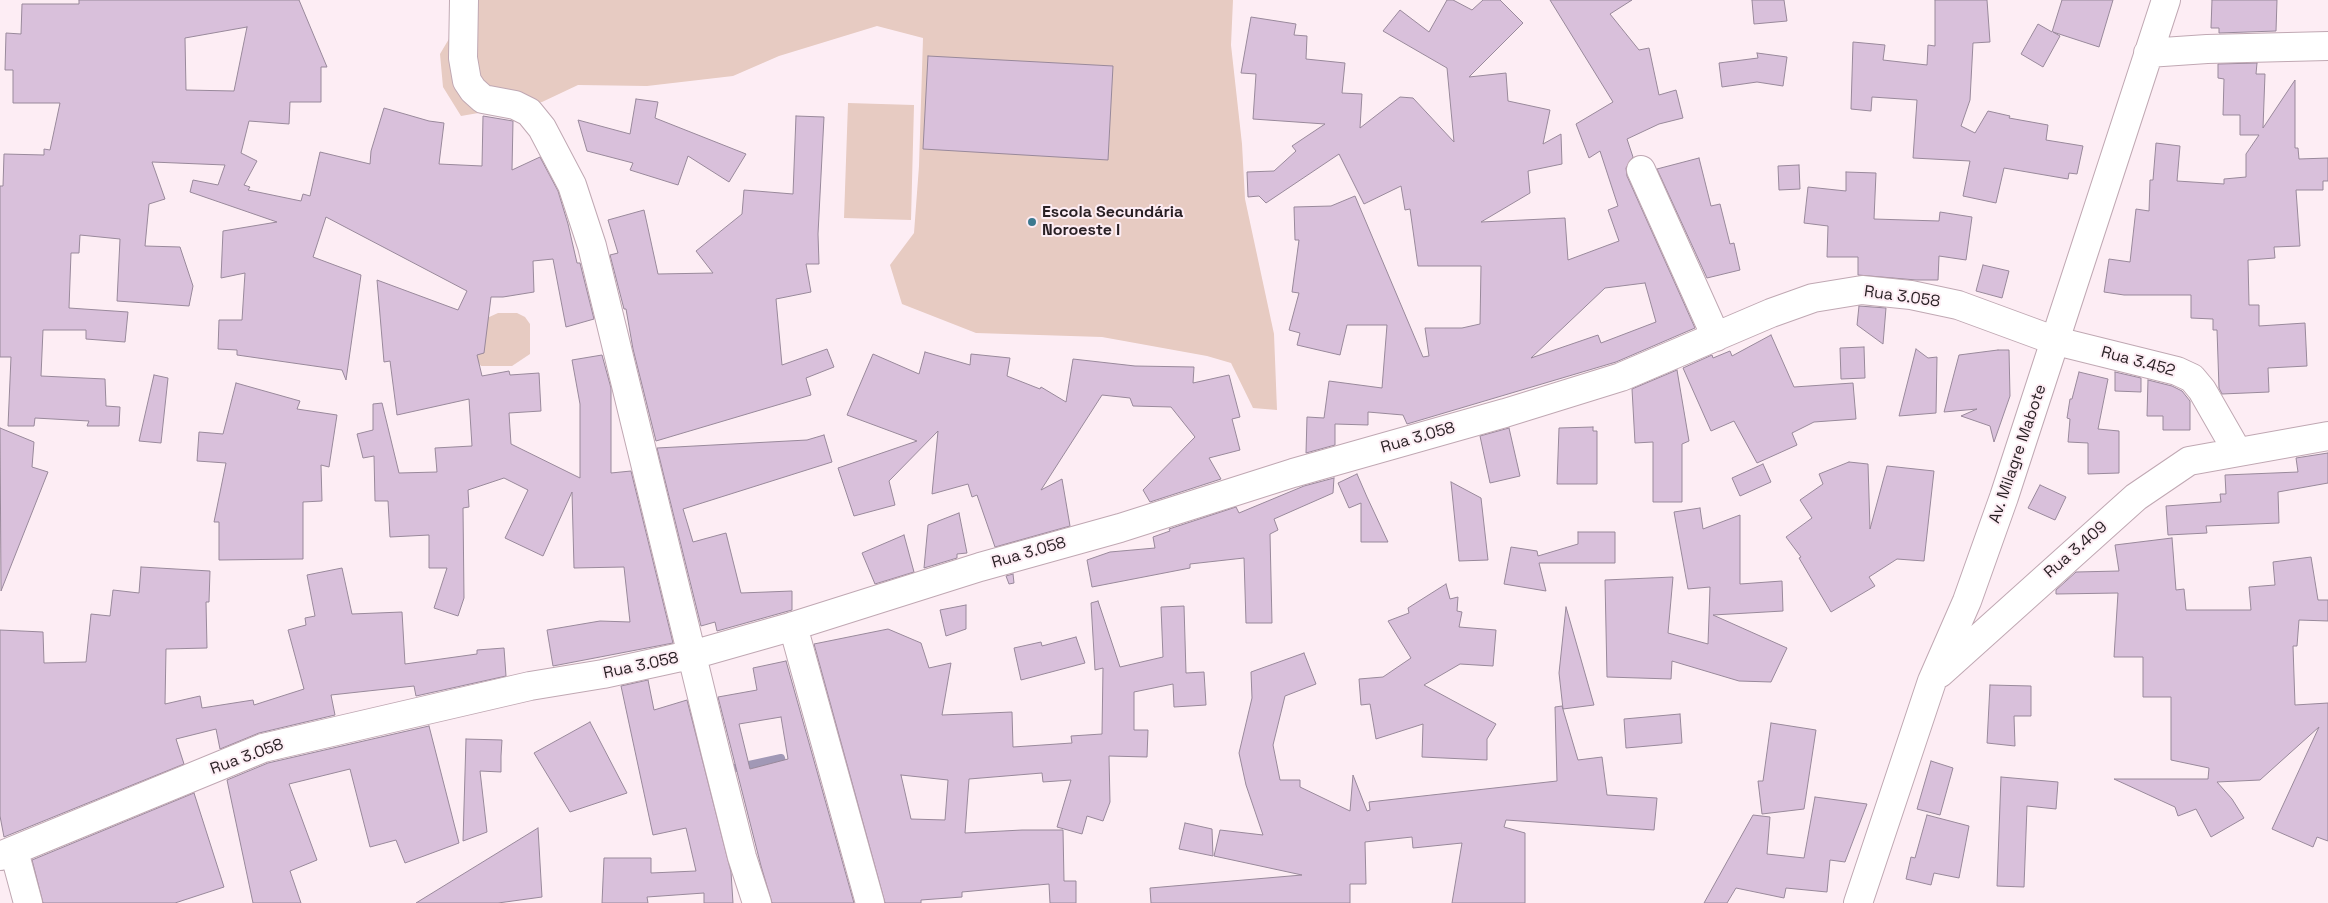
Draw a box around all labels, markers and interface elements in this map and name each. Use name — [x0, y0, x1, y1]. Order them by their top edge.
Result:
place label: Escola Secundária Noroeste I — [1042, 203, 1183, 241]
marker: Escola Secundária Noroeste I — [1026, 216, 1038, 228]
street label: Rua 3.058 — [1863, 282, 1941, 312]
street label: Rua 3.452 — [2099, 343, 2177, 381]
street label: Av. Milagre Mabote — [1985, 382, 2051, 526]
street label: Rua 3.058 — [1379, 418, 1457, 458]
street label: Rua 3.409 — [2041, 518, 2111, 582]
street label: Rua 3.058 — [990, 533, 1068, 573]
street label: Rua 3.058 — [602, 649, 680, 683]
street label: Rua 3.058 — [208, 735, 286, 779]

